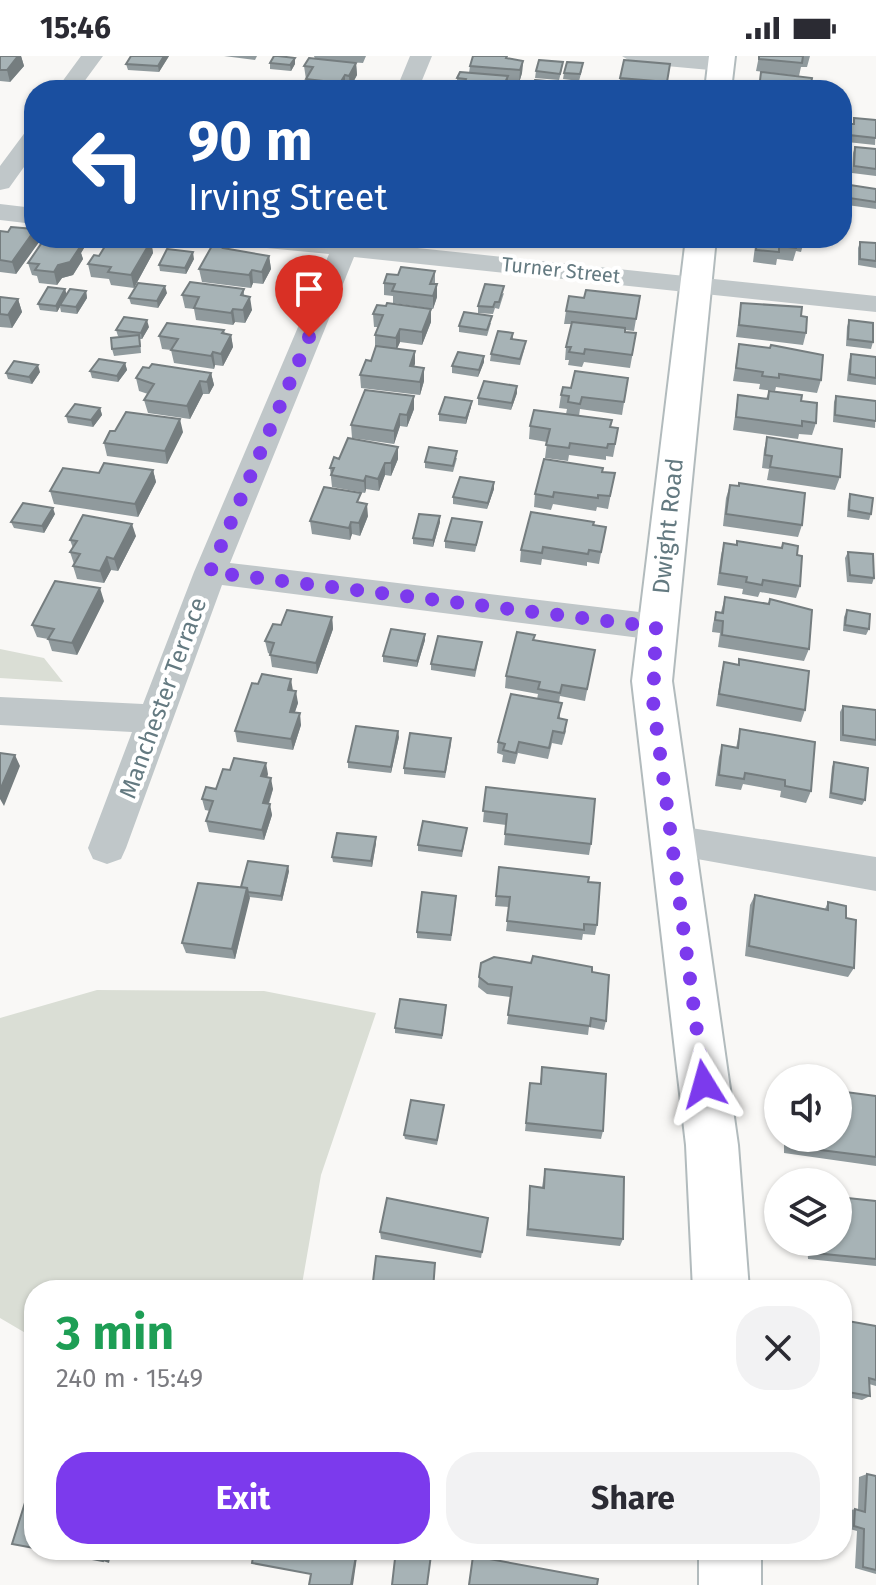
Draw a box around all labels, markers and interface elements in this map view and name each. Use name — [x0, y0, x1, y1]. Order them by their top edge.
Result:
text: 15:46 — [40, 10, 111, 46]
text: 90 m — [188, 108, 313, 175]
icon: left — [56, 112, 160, 216]
text: Irving Street — [188, 176, 387, 220]
street label: Turner Street — [501, 252, 622, 288]
pin — [275, 255, 343, 337]
icon: arrive — [287, 267, 331, 311]
street label: Dwight Road — [647, 457, 689, 595]
street label: Manchester Terrace — [114, 594, 212, 802]
position arrow — [662, 1042, 746, 1126]
map controls — [764, 1064, 852, 1256]
button: sound — [764, 1064, 852, 1152]
button: layers — [764, 1168, 852, 1256]
text: 3 min — [56, 1304, 174, 1362]
button: close — [736, 1306, 820, 1390]
text: 240 m · 15:49 — [56, 1363, 203, 1394]
button: Exit — [56, 1452, 430, 1544]
button: Share — [446, 1452, 820, 1544]

